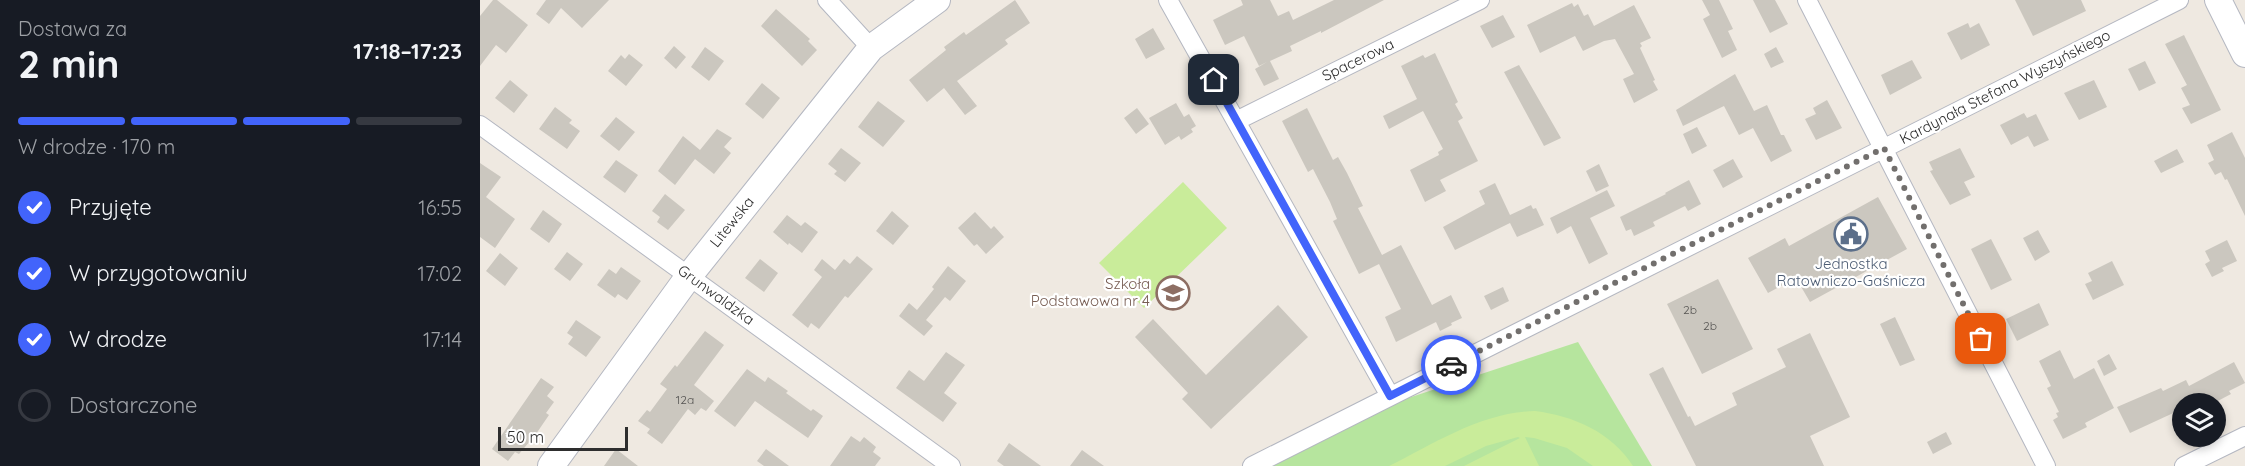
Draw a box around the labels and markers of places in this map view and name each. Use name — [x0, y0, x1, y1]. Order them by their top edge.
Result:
pin — [1188, 54, 1239, 105]
public building icon: Jednostka Ratowniczo-Gaśnicza — [1833, 216, 1869, 252]
place label: Jednostka Ratowniczo-Gaśnicza — [1777, 254, 1925, 290]
place label: Szkoła Podstawowa nr 4 — [1031, 274, 1150, 310]
school or university icon: Szkoła Podstawowa nr 4 — [1155, 275, 1191, 311]
pin — [1955, 313, 2006, 364]

